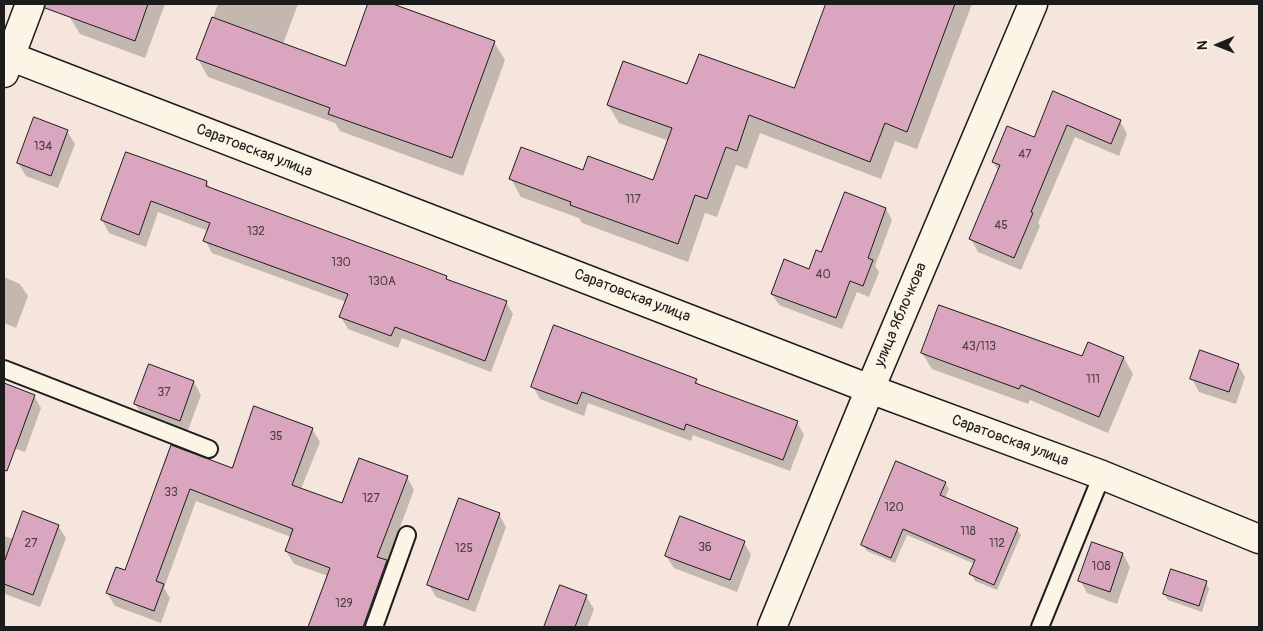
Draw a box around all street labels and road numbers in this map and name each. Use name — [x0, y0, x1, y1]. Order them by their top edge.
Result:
street label: Саратовская улица — [193, 121, 315, 181]
street label: улица Яблочкова — [871, 260, 931, 370]
street label: Саратовская улица — [571, 266, 693, 326]
street label: Саратовская улица — [949, 411, 1071, 471]

